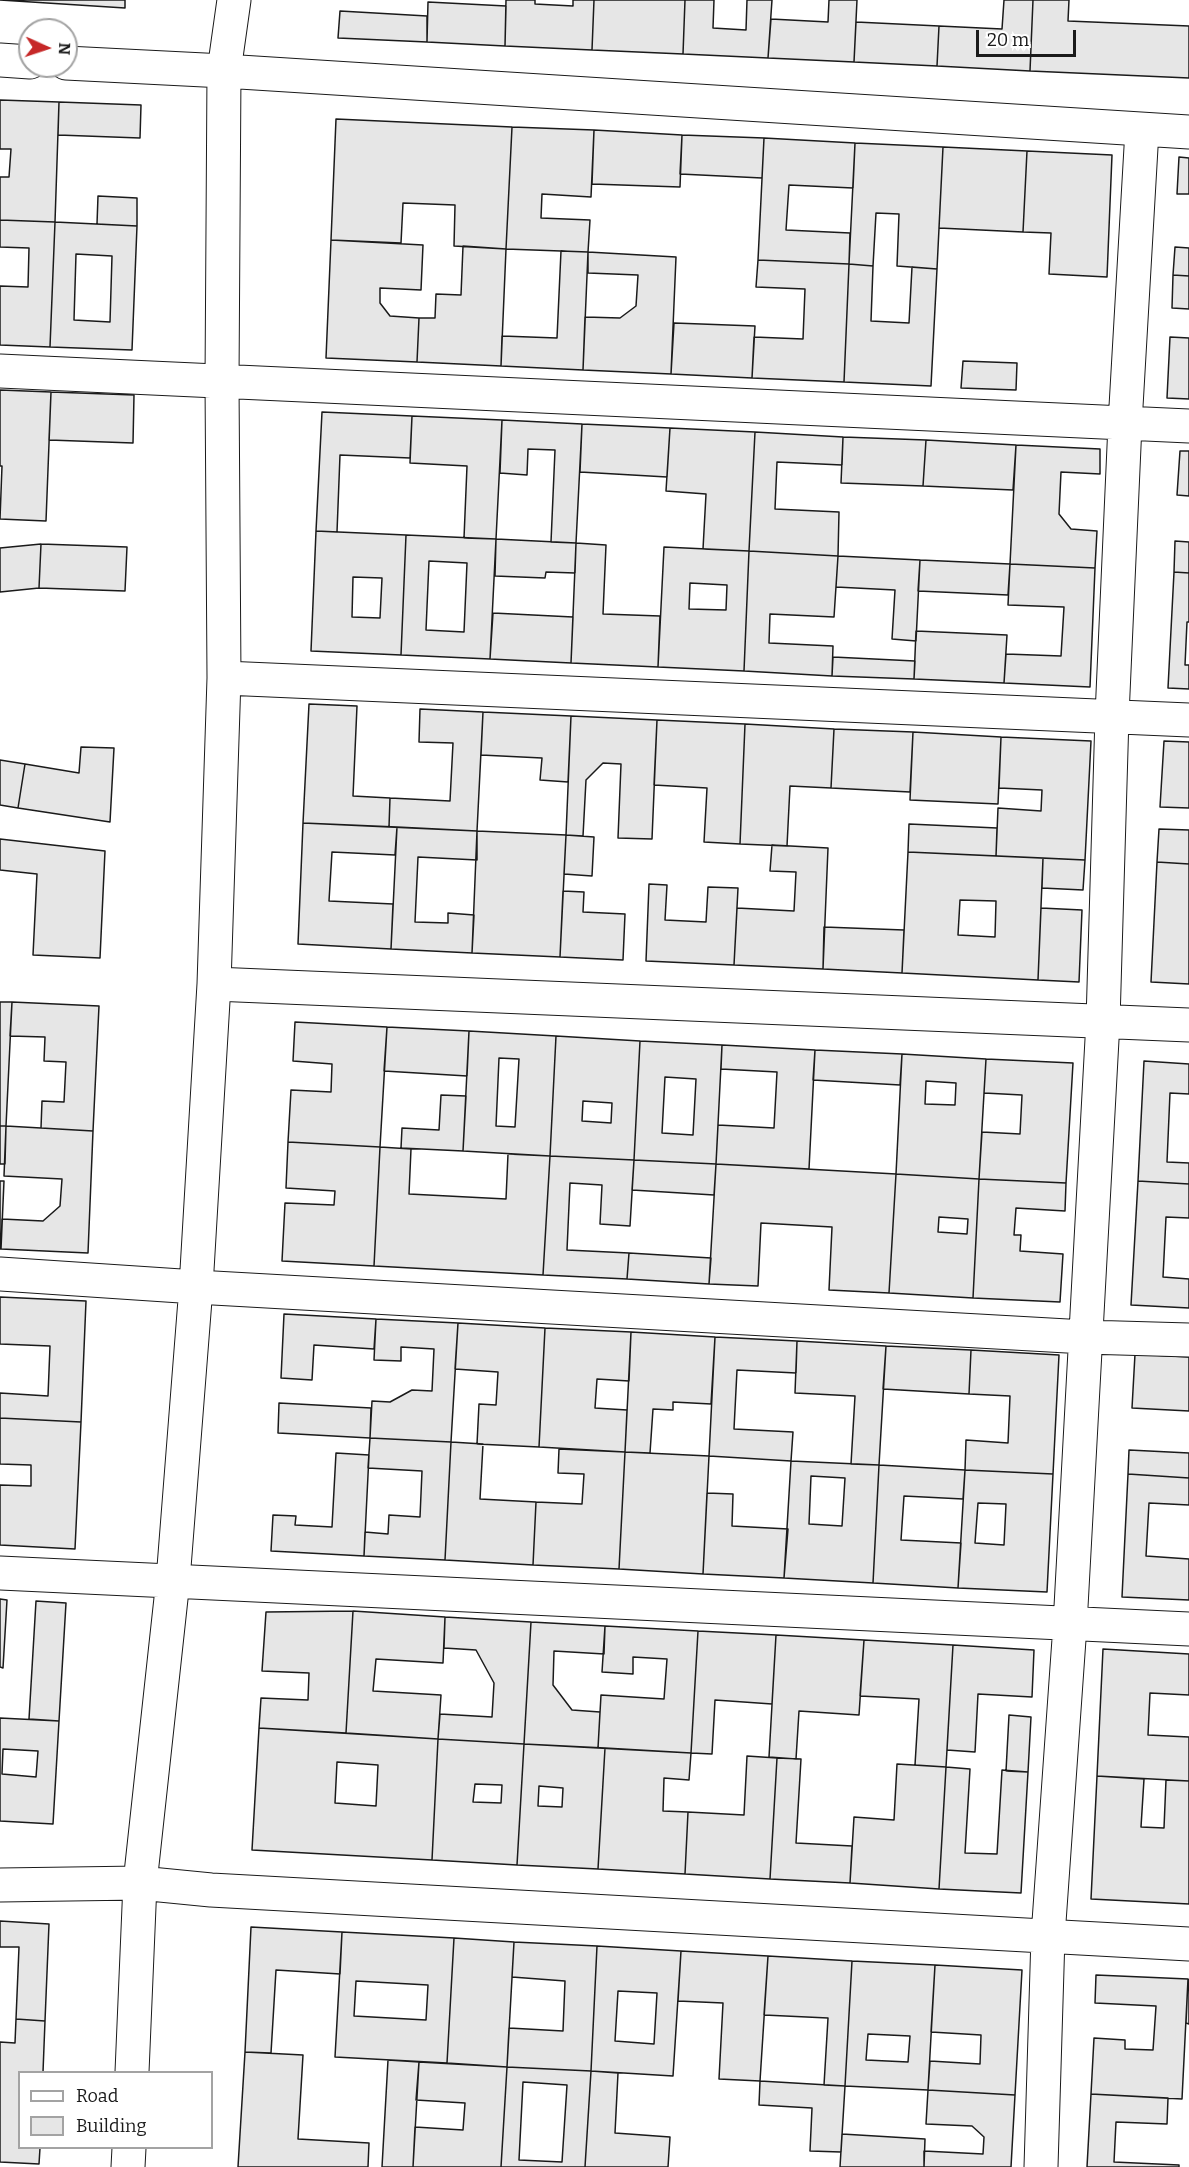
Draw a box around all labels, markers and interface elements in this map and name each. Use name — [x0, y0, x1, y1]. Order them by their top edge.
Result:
north arrow — [18, 18, 78, 78]
scale bar — [979, 18, 1080, 56]
text: 20 m — [987, 29, 1029, 51]
text: N — [55, 42, 74, 56]
legend — [18, 2071, 213, 2149]
text: Road — [76, 2085, 118, 2107]
text: Building — [76, 2115, 147, 2137]

